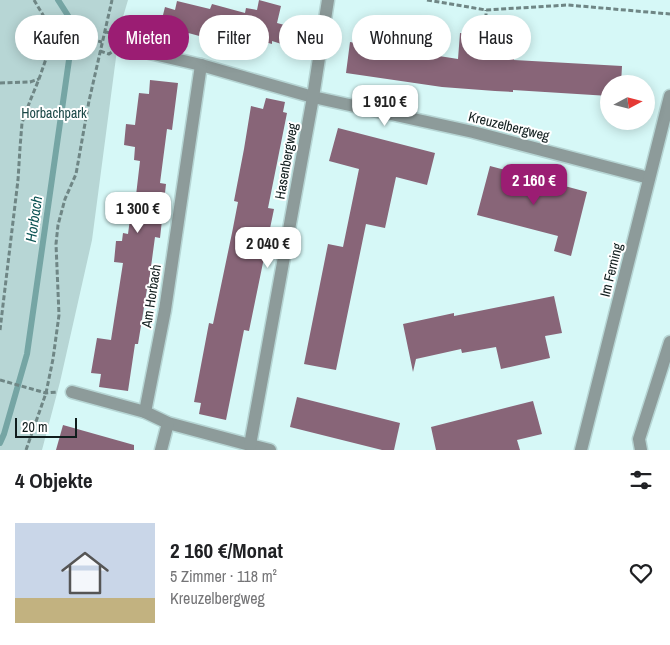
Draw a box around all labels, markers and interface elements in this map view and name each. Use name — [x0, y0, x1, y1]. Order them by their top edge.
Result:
chip: Kaufen — [15, 15, 98, 60]
chip: Mieten — [108, 15, 189, 60]
chip: Filter — [199, 15, 269, 60]
chip: Neu — [279, 15, 342, 60]
chip: Wohnung — [352, 15, 451, 60]
chip: Haus — [461, 15, 531, 60]
north arrow — [600, 75, 655, 130]
map controls — [600, 75, 655, 130]
pin: 1 910 € — [339, 84, 431, 127]
text: 1 910 € — [363, 90, 407, 112]
park label: Horbachpark — [21, 104, 87, 122]
street label: Kreuzelbergweg — [467, 107, 552, 145]
street label: Hasenbergweg — [270, 121, 302, 201]
pin: 2 160 € — [488, 164, 580, 206]
text: 2 160 € — [512, 169, 556, 191]
pin: 1 300 € — [92, 192, 184, 234]
water label: Horbach — [20, 194, 47, 243]
text: 1 300 € — [116, 197, 160, 219]
pin: 2 040 € — [222, 226, 314, 269]
text: 2 040 € — [246, 232, 290, 254]
street label: Im Ferning — [596, 241, 627, 299]
street label: Am Horbach — [137, 263, 165, 330]
scale bar — [15, 415, 78, 438]
text: 20 m — [22, 418, 48, 436]
text: 4 Objekte — [15, 466, 93, 495]
icon: filters — [627, 466, 655, 494]
text: 2 160 €/Monat — [170, 536, 283, 565]
icon: home — [55, 543, 115, 603]
icon: heart — [627, 559, 655, 587]
text: 5 Zimmer · 118 m² — [170, 565, 277, 587]
text: Kreuzelbergweg — [170, 587, 265, 609]

